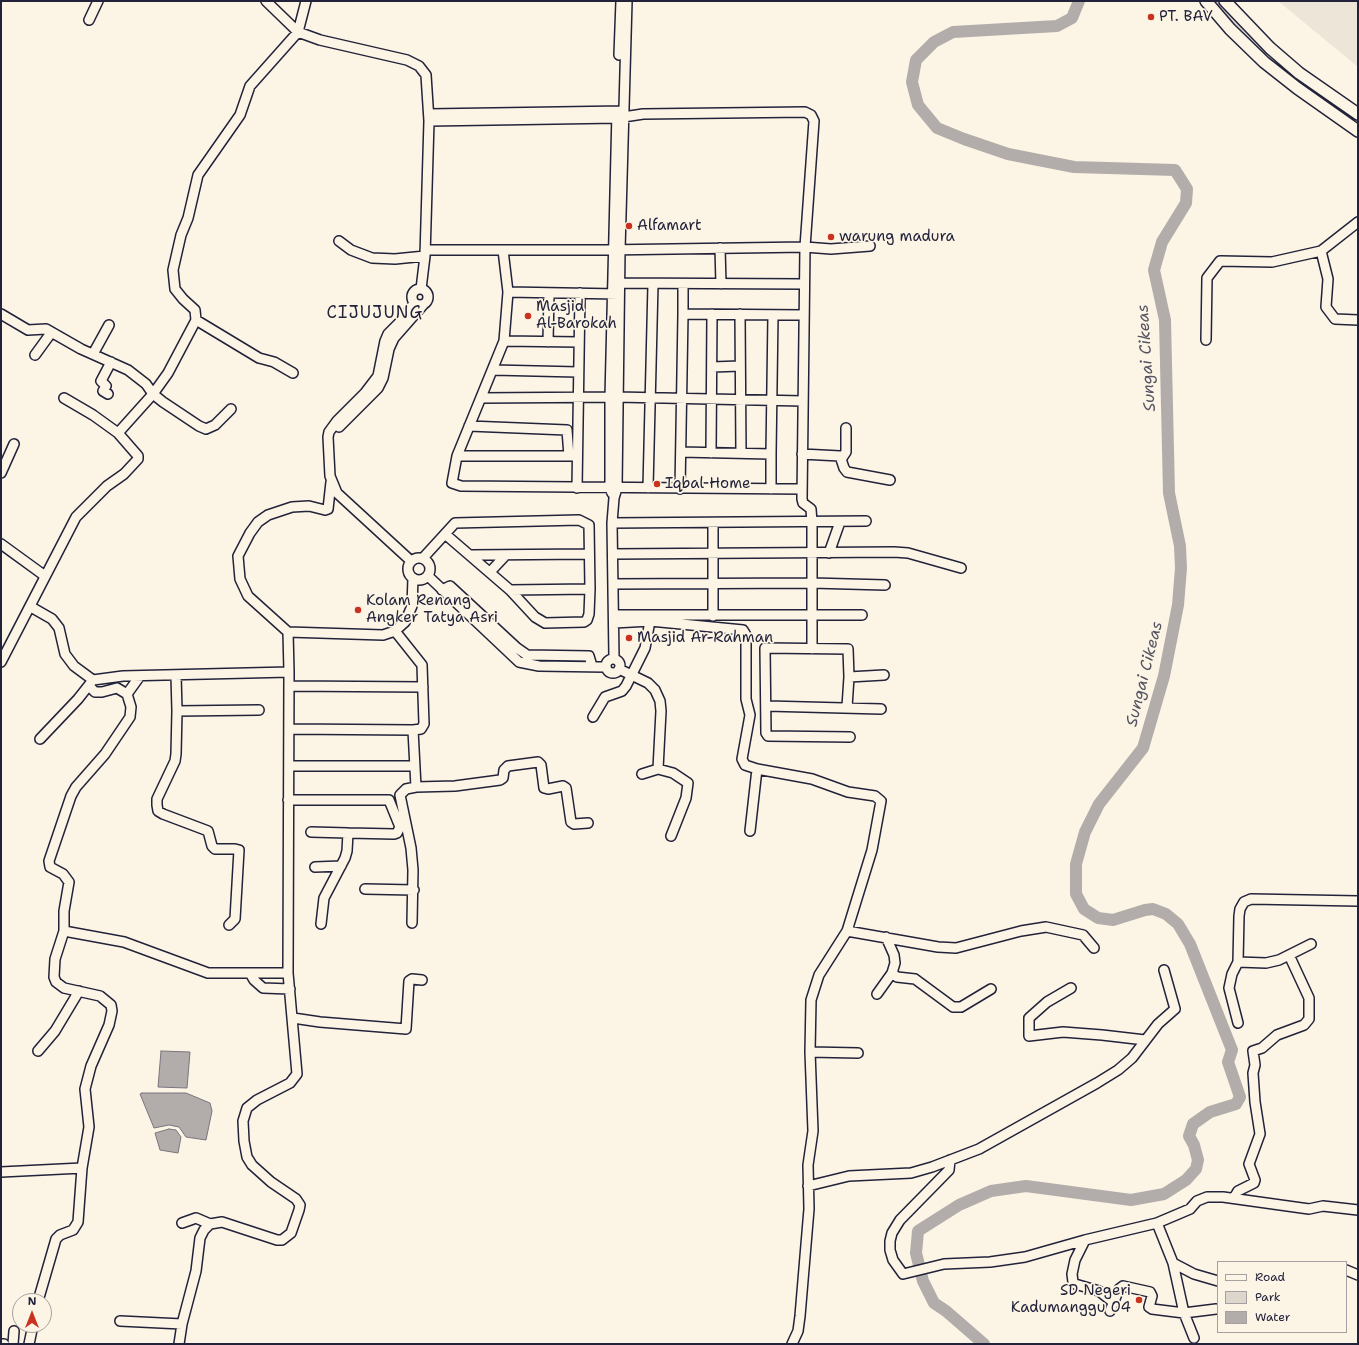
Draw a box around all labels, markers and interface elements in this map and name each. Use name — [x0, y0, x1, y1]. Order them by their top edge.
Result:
place label: PT. BAV — [1159, 8, 1213, 26]
marker: PT. BAV — [1146, 12, 1156, 22]
place label: Alfamart — [637, 217, 701, 235]
marker: Alfamart — [624, 221, 634, 231]
place label: warung madura — [839, 228, 955, 246]
marker: warung madura — [826, 232, 836, 242]
place label: Masjid Al-Barokah — [536, 298, 617, 333]
district label: CIJUJUNG — [327, 304, 423, 324]
water label: Sungai Cikeas — [1134, 304, 1160, 412]
marker: Masjid Al-Barokah — [523, 311, 533, 321]
place label: Iqbal Home — [665, 475, 750, 493]
marker: Iqbal Home — [652, 479, 662, 489]
place label: Kolam Renang Angker Tatya Asri — [366, 592, 498, 627]
marker: Kolam Renang Angker Tatya Asri — [353, 605, 363, 615]
water label: Sungai Cikeas — [1123, 620, 1167, 728]
place label: Masjid Ar-Rahman — [637, 629, 773, 647]
marker: Masjid Ar-Rahman — [624, 633, 634, 643]
legend — [1217, 1261, 1347, 1333]
text: Road — [1255, 1269, 1285, 1285]
place label: SD Negeri Kadumanggu 04 — [1011, 1282, 1131, 1317]
text: Park — [1255, 1289, 1281, 1305]
north arrow — [12, 1293, 52, 1333]
text: N — [28, 1294, 36, 1309]
marker: SD Negeri Kadumanggu 04 — [1134, 1295, 1144, 1305]
text: Water — [1255, 1309, 1290, 1325]

